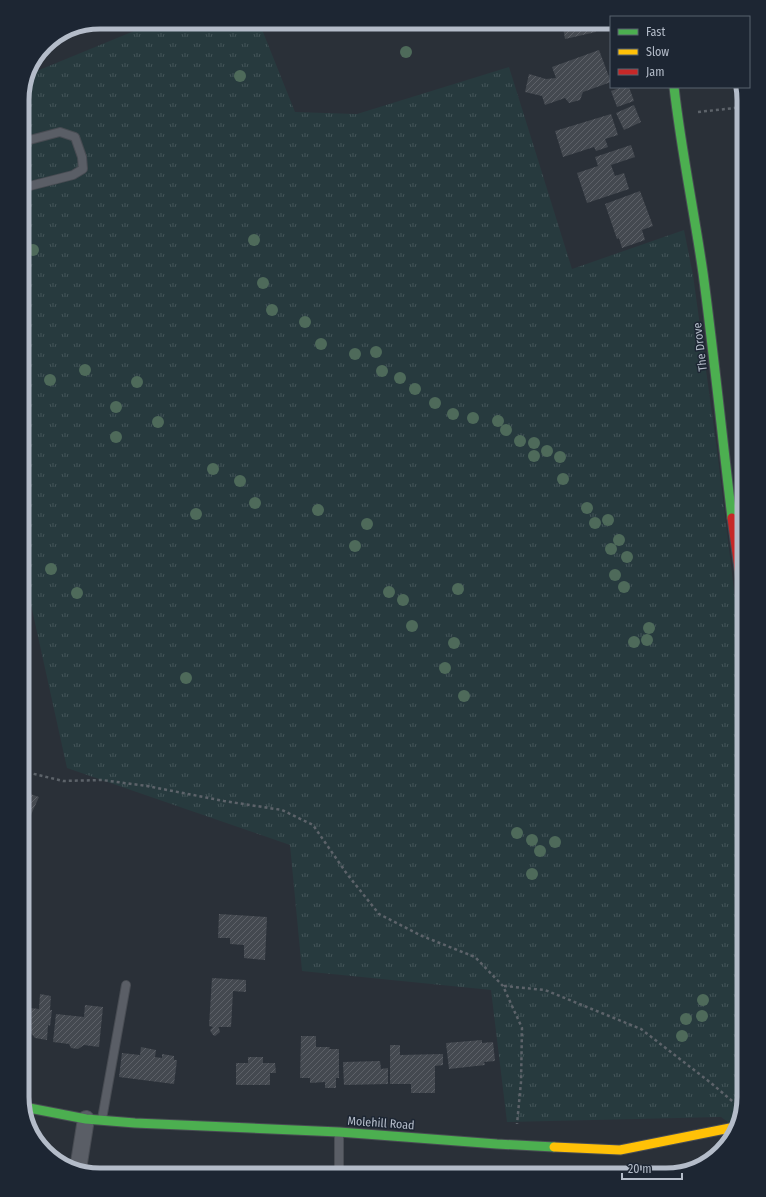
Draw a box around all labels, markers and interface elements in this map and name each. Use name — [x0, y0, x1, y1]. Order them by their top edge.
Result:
legend — [610, 16, 750, 88]
text: Fast — [646, 25, 665, 39]
text: Slow — [646, 45, 669, 59]
text: Jam — [646, 65, 664, 79]
street label: The Drove — [690, 322, 710, 372]
street label: Molehill Road — [347, 1114, 415, 1132]
scale bar — [622, 1155, 682, 1181]
text: 20 m — [628, 1162, 652, 1176]

